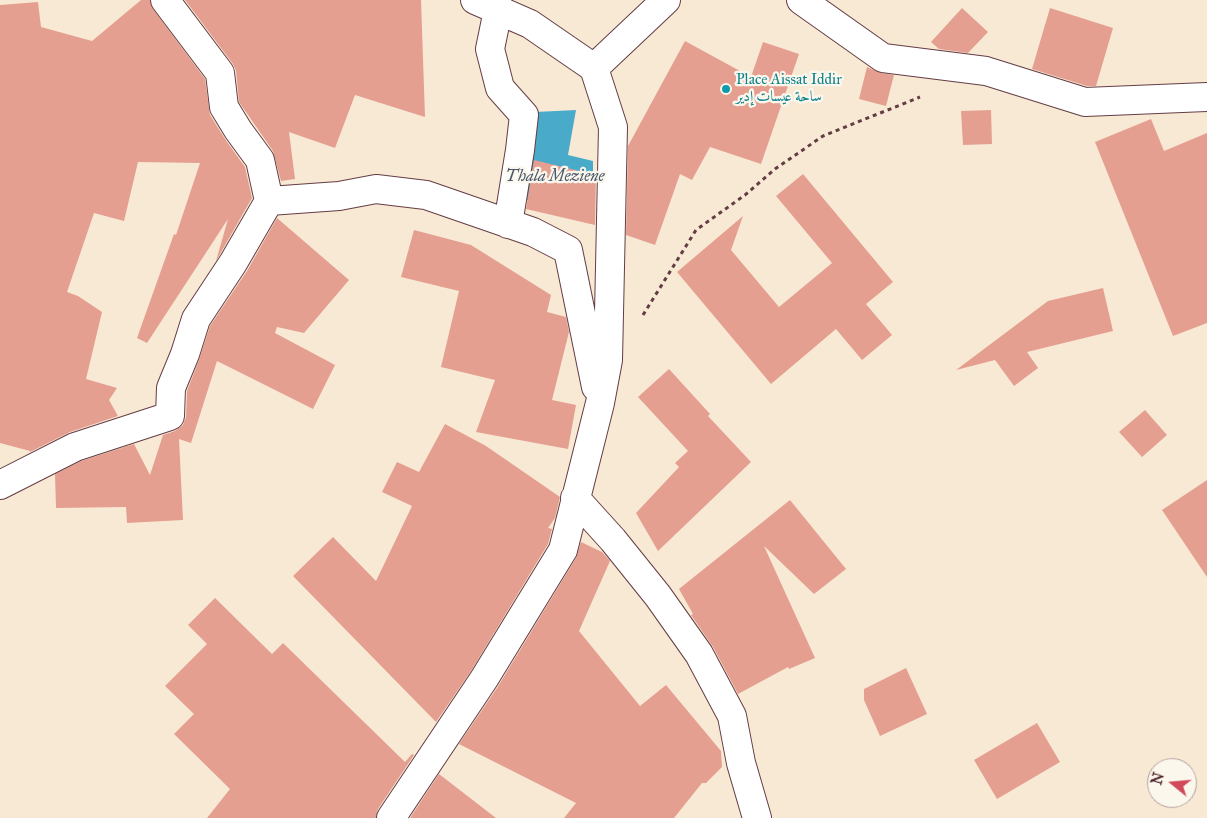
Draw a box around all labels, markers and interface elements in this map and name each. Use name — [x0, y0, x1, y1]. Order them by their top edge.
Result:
place label: Place Aissat Iddir ساحة عيسات إدير — [736, 71, 842, 106]
marker: Place Aissat Iddir ساحة عيسات إدير — [720, 83, 732, 95]
water label: Thala Meziene — [506, 167, 604, 187]
north arrow — [1147, 758, 1197, 808]
text: N — [1148, 771, 1168, 787]

